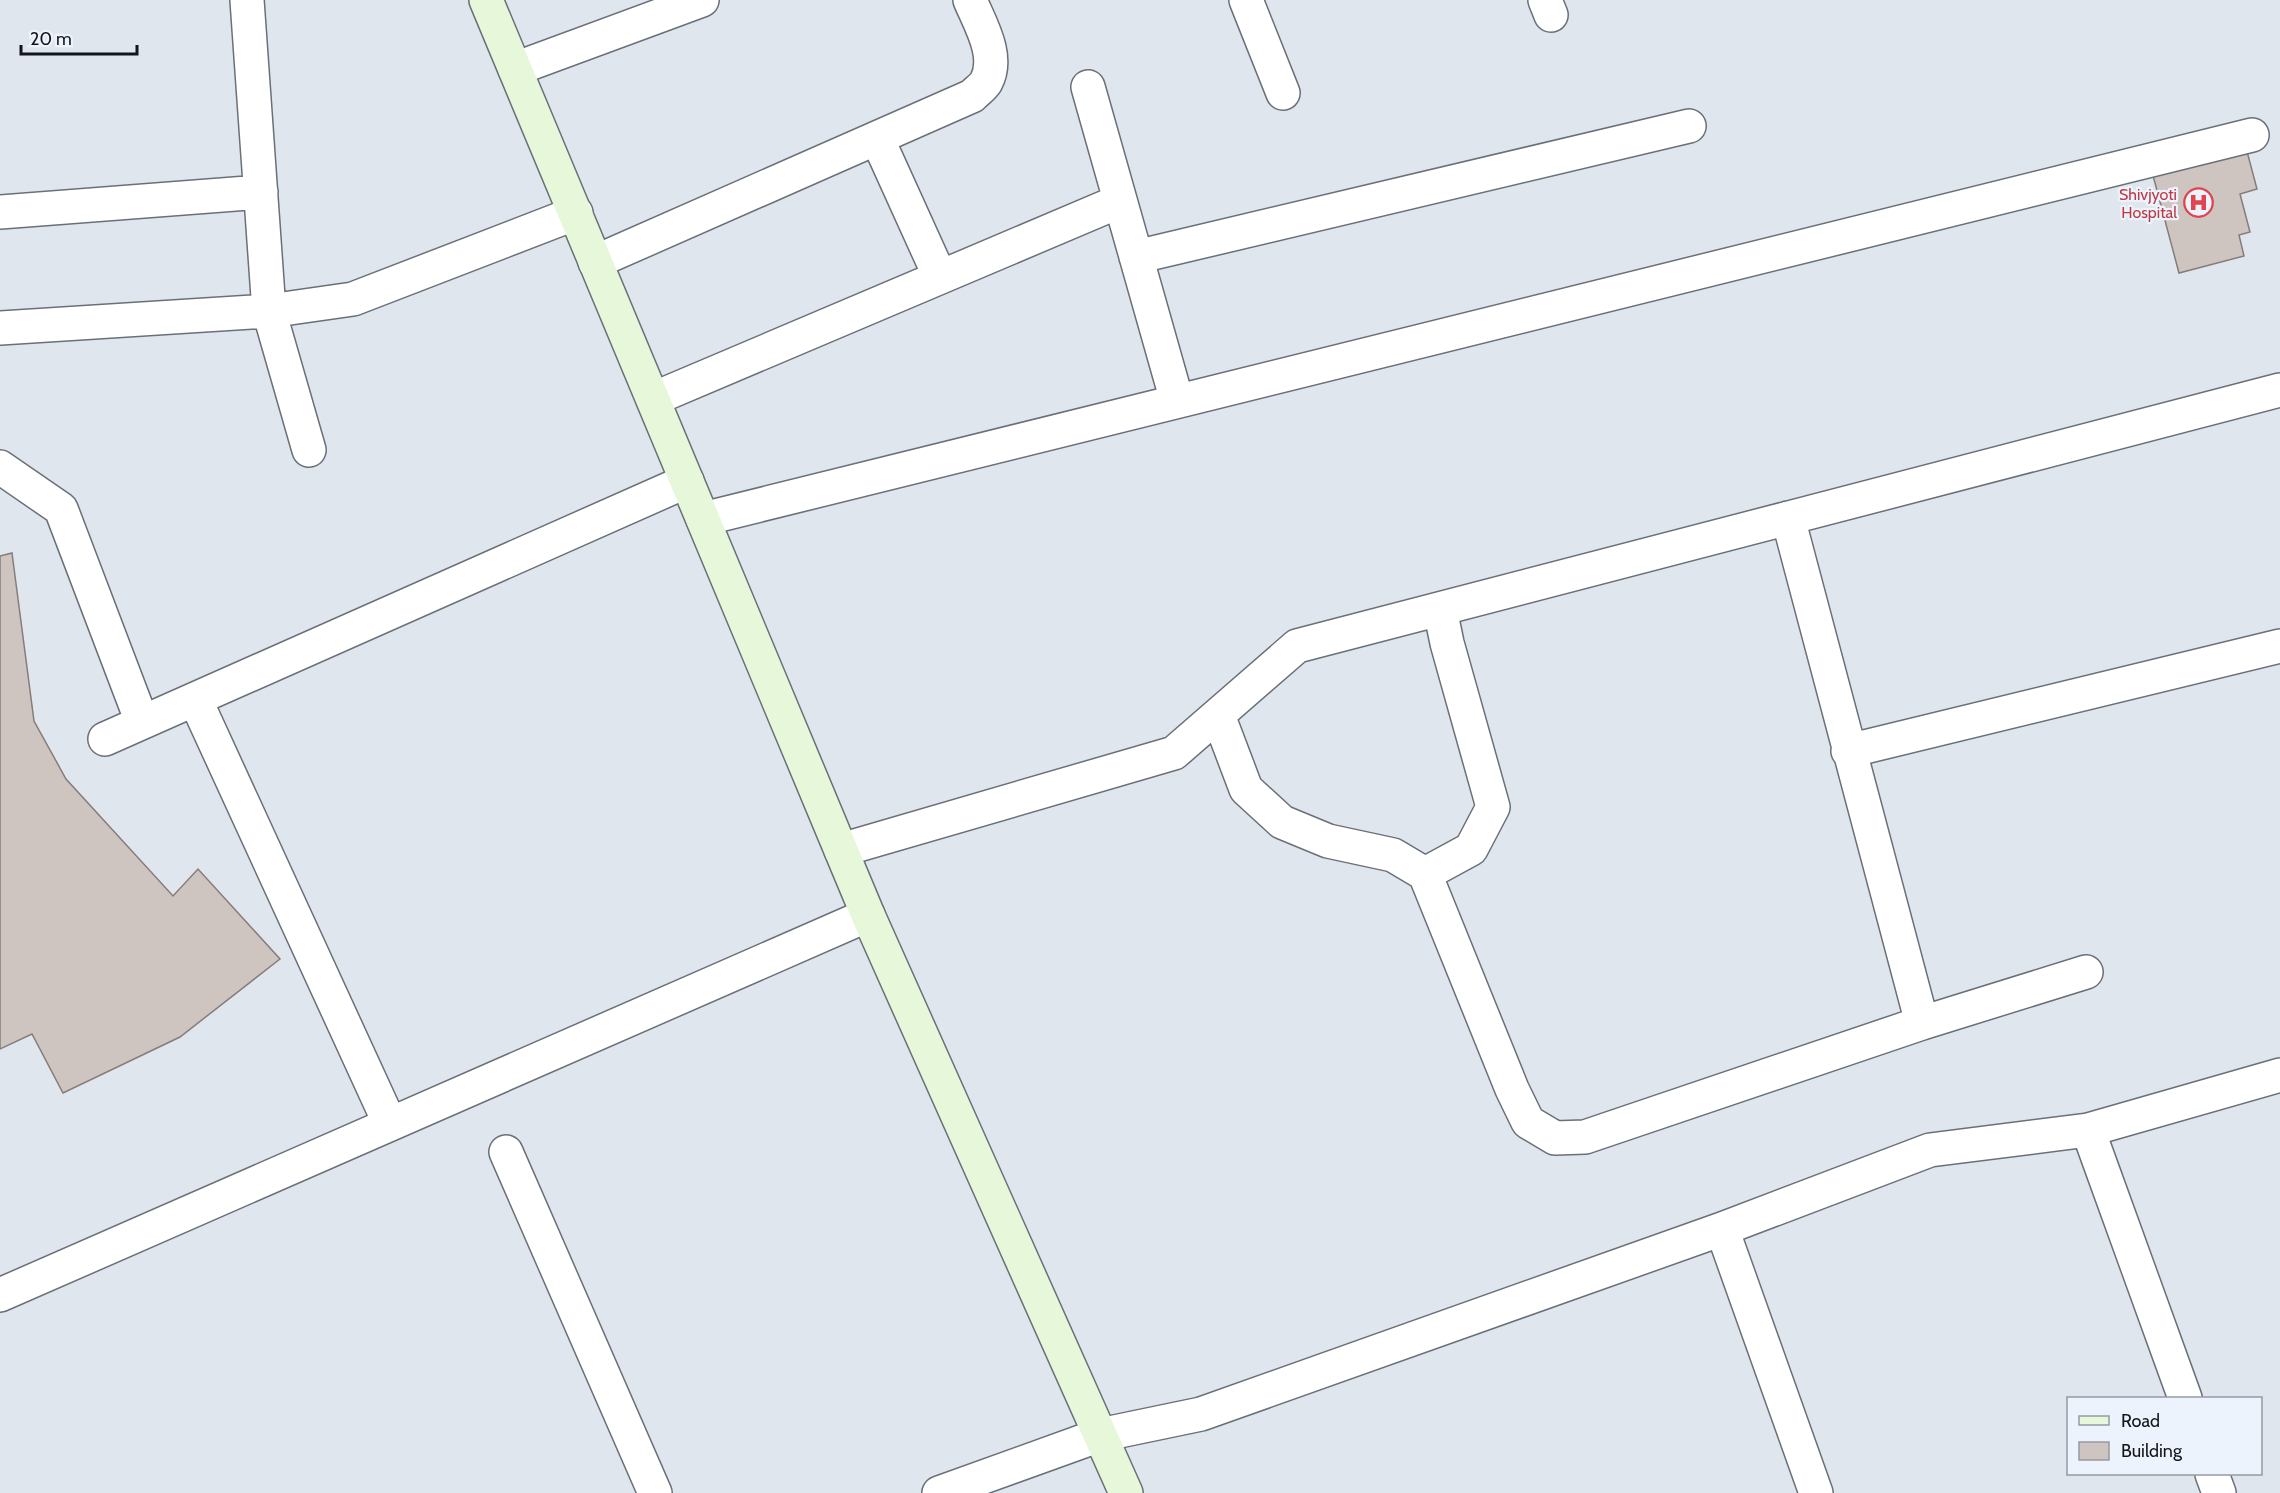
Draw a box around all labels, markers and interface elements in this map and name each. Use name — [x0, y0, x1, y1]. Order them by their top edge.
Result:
scale bar — [21, 18, 136, 56]
text: 20 m — [30, 28, 72, 50]
place label: Shivjyoti Hospital — [2119, 185, 2177, 222]
hospital icon: Shivjyoti Hospital — [2182, 187, 2214, 219]
legend — [2067, 1397, 2262, 1475]
text: Road — [2121, 1410, 2160, 1432]
text: Building — [2121, 1440, 2183, 1462]

